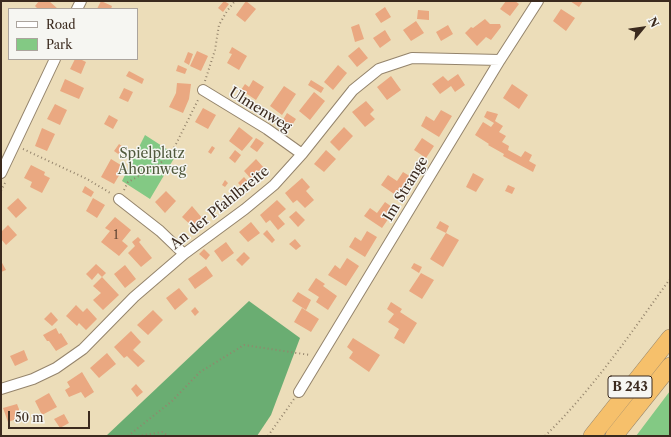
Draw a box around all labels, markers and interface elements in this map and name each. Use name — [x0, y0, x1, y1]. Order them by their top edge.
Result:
legend — [8, 8, 138, 60]
north arrow — [623, 8, 663, 48]
text: N — [645, 15, 662, 30]
text: Road — [46, 17, 76, 32]
text: Park — [46, 37, 72, 52]
street label: Ulmenweg — [226, 84, 294, 136]
park label: Spielplatz Ahornweg — [118, 146, 186, 178]
street label: Im Strange — [380, 154, 432, 224]
street label: An der Pfahlbreite — [167, 163, 273, 253]
house number: 1 — [113, 229, 119, 243]
road number: B 243 — [608, 376, 652, 398]
scale bar — [10, 403, 92, 429]
text: 50 m — [15, 410, 44, 425]

